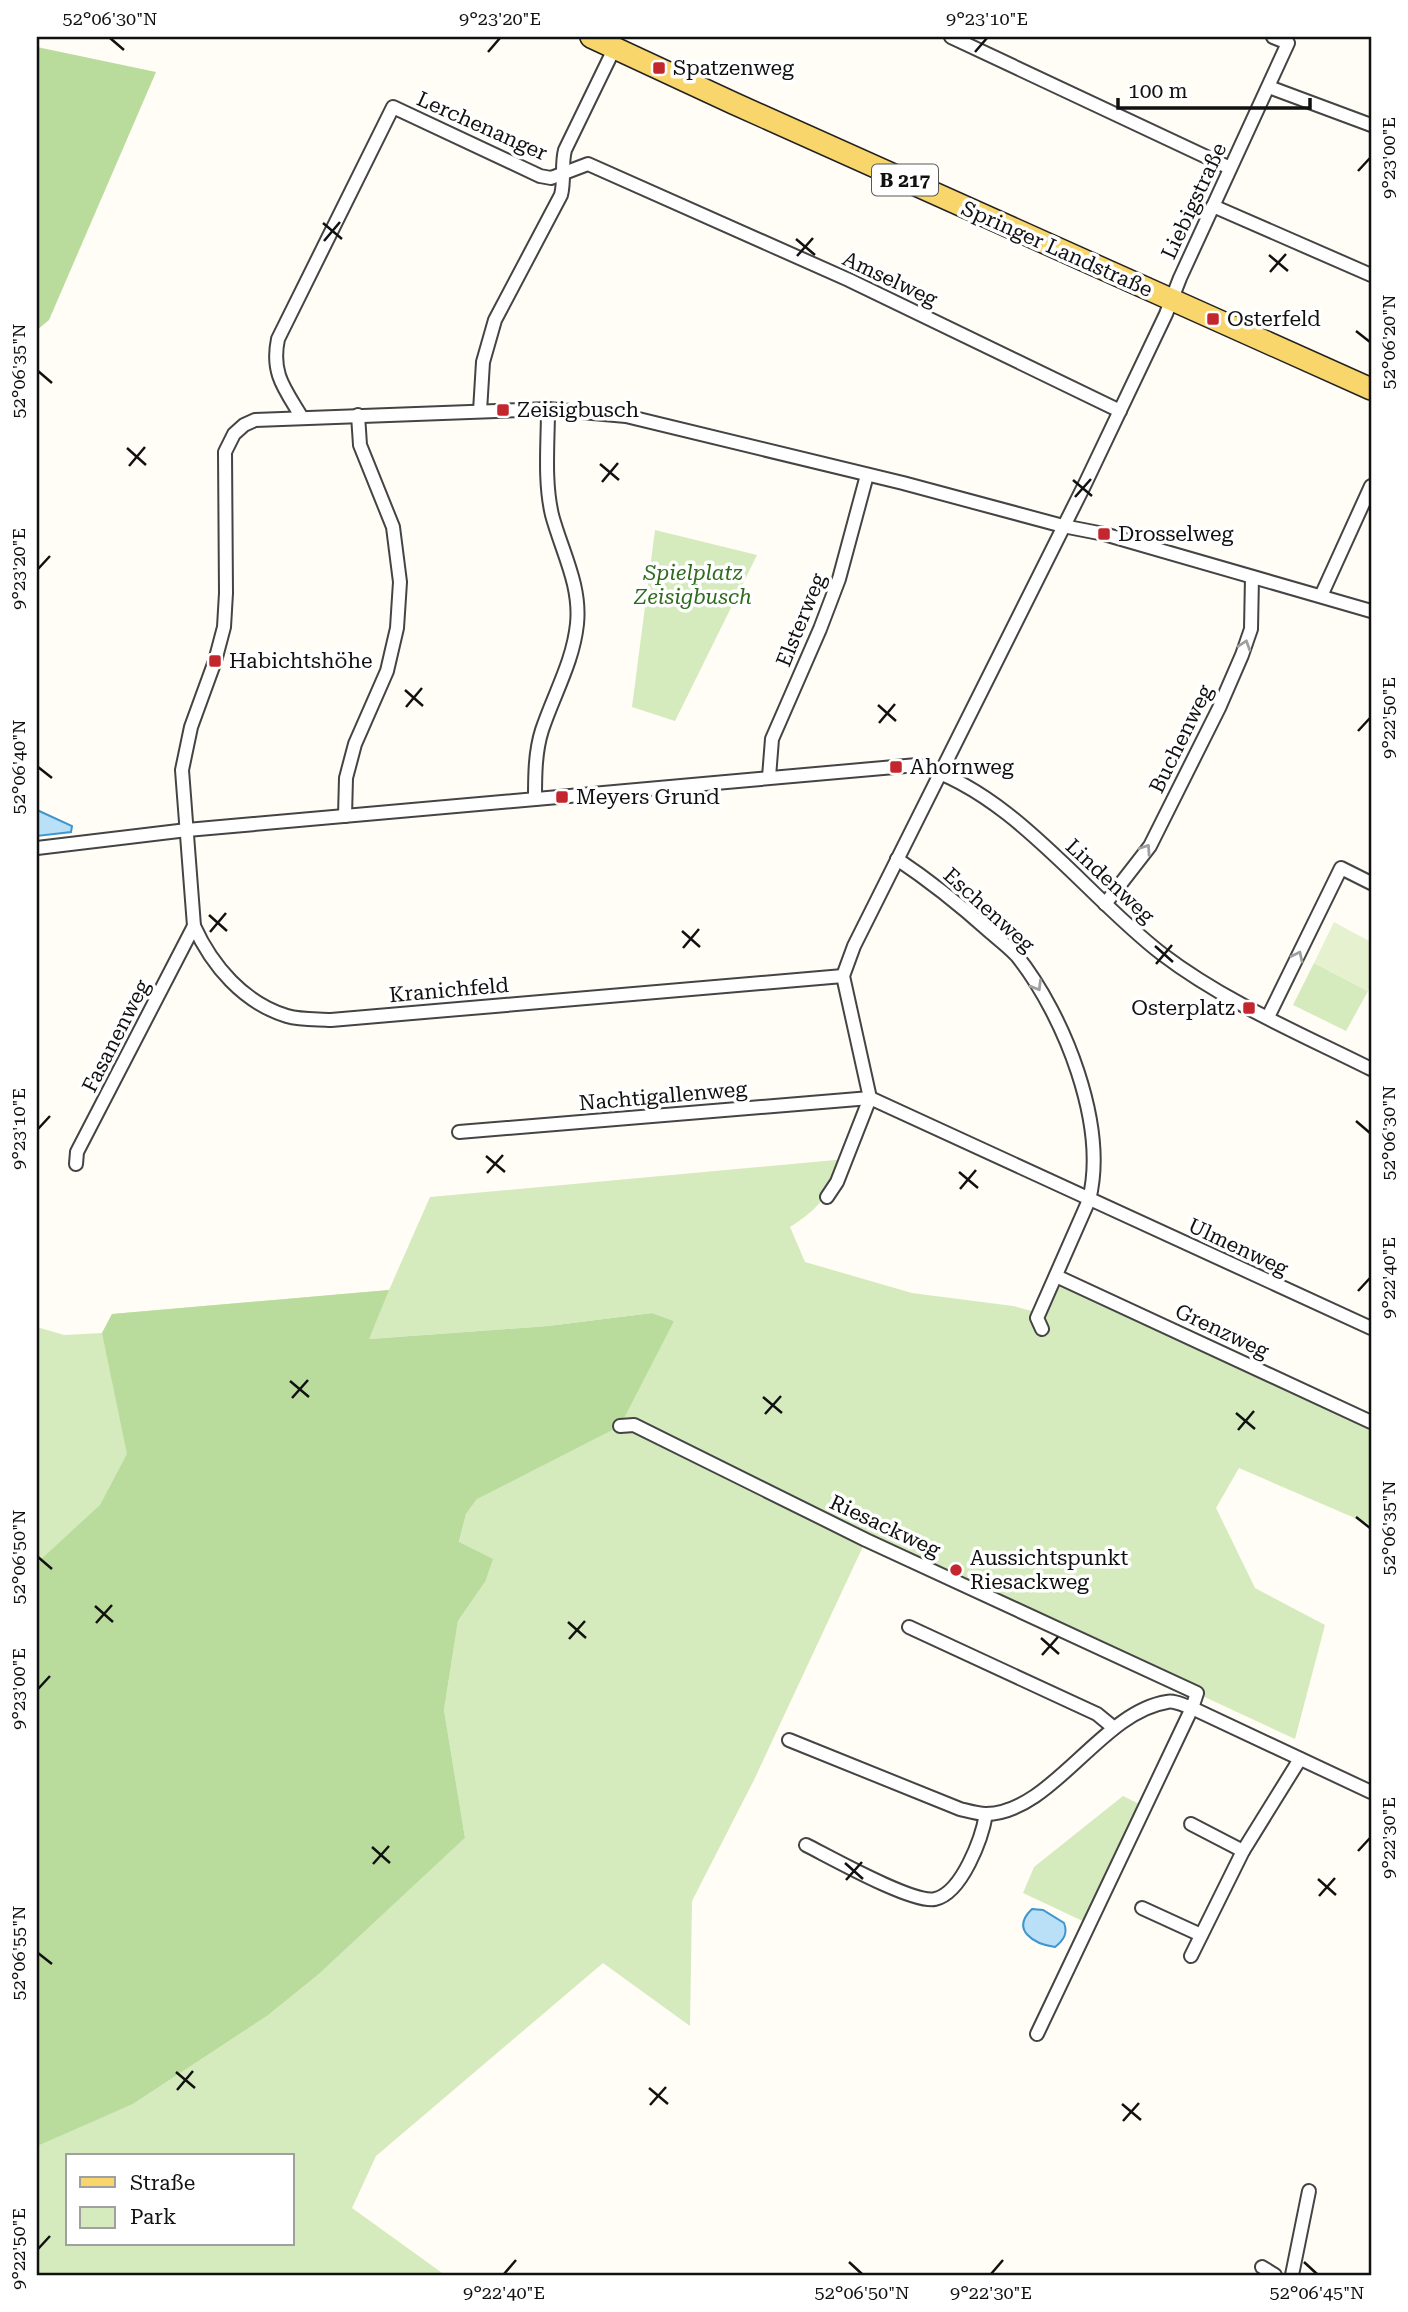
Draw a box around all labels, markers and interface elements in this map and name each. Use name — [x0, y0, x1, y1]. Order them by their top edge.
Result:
text: 52°06'30"N — [63, 8, 157, 29]
text: 9°23'20"E — [459, 8, 541, 29]
text: 9°23'10"E — [946, 8, 1028, 29]
place label: Spatzenweg — [673, 56, 794, 80]
marker: Spatzenweg — [651, 60, 667, 76]
scale bar — [1118, 66, 1310, 110]
text: 100 m — [1128, 79, 1188, 103]
street label: Lerchenanger — [413, 87, 551, 166]
text: 9°23'00"E — [1378, 117, 1399, 199]
street label: Liebigstraße — [1157, 139, 1231, 263]
road number: B 217 — [872, 164, 938, 196]
street label: Springer Landstraße — [958, 196, 1156, 302]
street label: Amselweg — [839, 247, 941, 311]
text: 52°06'20"N — [1378, 295, 1399, 389]
place label: Osterfeld — [1227, 307, 1321, 331]
marker: Osterfeld — [1205, 311, 1221, 327]
text: 52°06'35"N — [8, 324, 29, 418]
place label: Zeisigbusch — [517, 398, 639, 422]
marker: Zeisigbusch — [495, 402, 511, 418]
place label: Drosselweg — [1118, 522, 1233, 546]
marker: Drosselweg — [1096, 526, 1112, 542]
text: 9°23'20"E — [8, 528, 29, 610]
park label: Spielplatz Zeisigbusch — [633, 561, 752, 609]
street label: Elsterweg — [771, 570, 831, 670]
one-way arrow — [1237, 639, 1251, 652]
place label: Habichtshöhe — [229, 649, 373, 673]
marker: Habichtshöhe — [207, 653, 223, 669]
text: 9°22'50"E — [1378, 677, 1399, 759]
street label: Buchenweg — [1144, 681, 1218, 797]
text: 52°06'40"N — [8, 720, 29, 814]
place label: Ahornweg — [910, 755, 1014, 779]
marker: Ahornweg — [888, 759, 904, 775]
place label: Meyers Grund — [576, 785, 720, 809]
marker: Meyers Grund — [554, 789, 570, 805]
street label: Lindenweg — [1061, 834, 1159, 928]
one-way arrow — [1138, 844, 1150, 857]
street label: Eschenweg — [939, 863, 1039, 957]
one-way arrow — [1290, 951, 1304, 963]
street label: Kranichfeld — [388, 973, 510, 1007]
street label: Fasanenweg — [77, 976, 155, 1096]
one-way arrow — [1029, 978, 1042, 991]
place label: Osterplatz — [1131, 996, 1235, 1020]
marker: Osterplatz — [1241, 1000, 1257, 1016]
street label: Nachtigallenweg — [578, 1077, 748, 1115]
text: 52°06'30"N — [1378, 1086, 1399, 1180]
text: 9°23'10"E — [8, 1088, 29, 1170]
street label: Ulmenweg — [1184, 1213, 1292, 1281]
text: 9°22'40"E — [1378, 1237, 1399, 1319]
street label: Grenzweg — [1171, 1299, 1273, 1363]
text: 52°06'35"N — [1378, 1481, 1399, 1575]
street label: Riesackweg — [826, 1490, 944, 1562]
text: 52°06'50"N — [8, 1510, 29, 1604]
place label: Aussichtspunkt Riesackweg — [970, 1546, 1129, 1594]
marker: Aussichtspunkt Riesackweg — [948, 1562, 964, 1578]
text: 9°23'00"E — [8, 1648, 29, 1730]
text: 9°22'30"E — [1378, 1797, 1399, 1879]
text: 52°06'55"N — [8, 1906, 29, 2000]
legend — [66, 2154, 294, 2246]
text: Straße — [130, 2171, 195, 2195]
text: Park — [130, 2205, 176, 2229]
text: 9°22'50"E — [8, 2208, 29, 2290]
text: 9°22'40"E — [463, 2282, 545, 2303]
text: 52°06'50"N — [815, 2282, 909, 2303]
text: 9°22'30"E — [950, 2282, 1032, 2303]
text: 52°06'45"N — [1270, 2282, 1364, 2303]

